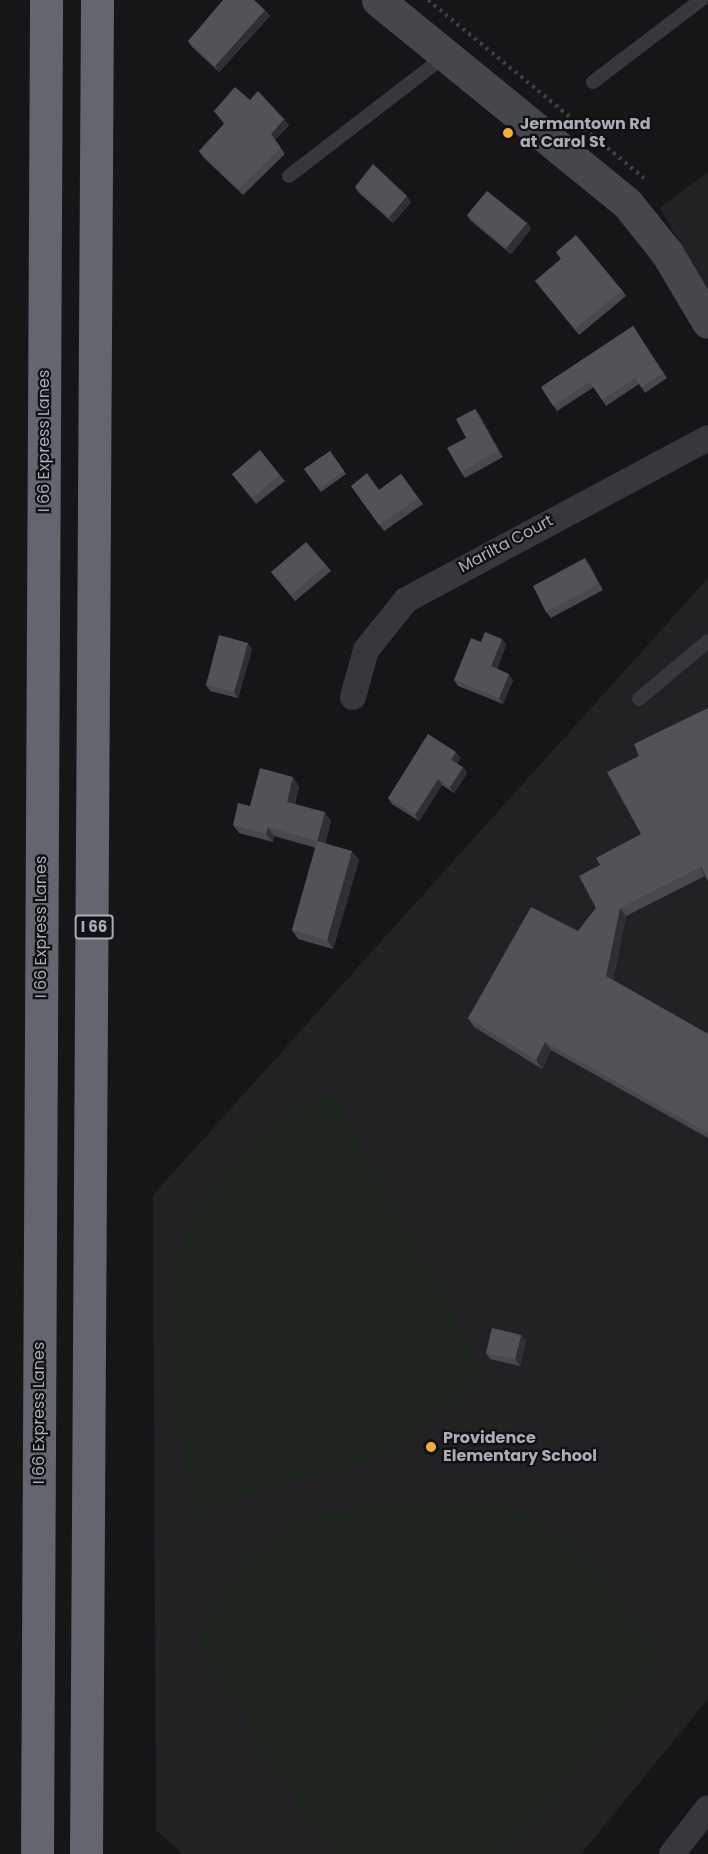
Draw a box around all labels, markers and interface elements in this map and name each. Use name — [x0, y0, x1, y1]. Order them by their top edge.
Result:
place label: Jermantown Rd at Carol St — [520, 114, 651, 152]
marker: Jermantown Rd at Carol St — [501, 126, 515, 140]
street label: I 66 Express Lanes — [34, 370, 54, 512]
street label: Marilta Court — [456, 511, 556, 577]
street label: I 66 Express Lanes — [31, 856, 51, 998]
road number: I 66 — [74, 915, 113, 939]
street label: I 66 Express Lanes — [29, 1342, 49, 1484]
place label: Providence Elementary School — [443, 1428, 597, 1466]
marker: Providence Elementary School — [424, 1440, 438, 1454]

